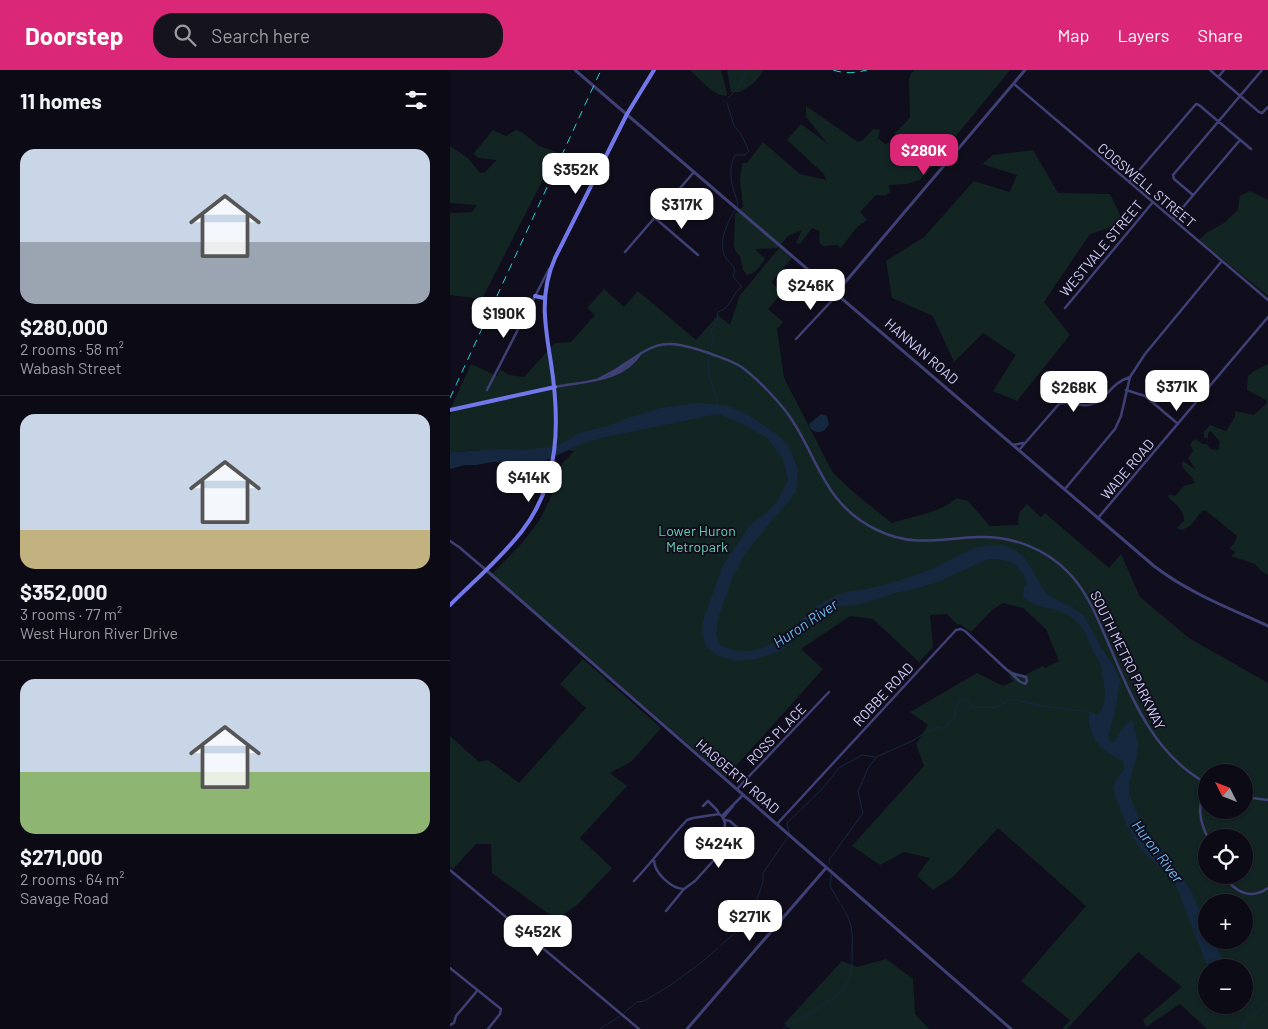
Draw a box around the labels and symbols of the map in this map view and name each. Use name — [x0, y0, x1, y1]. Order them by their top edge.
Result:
pin: $280K — [889, 134, 959, 176]
street label: COGSWELL STREET — [1095, 139, 1199, 231]
pin: $352K — [541, 152, 611, 195]
pin: $317K — [647, 188, 717, 230]
street label: WESTVALE STREET — [1056, 196, 1146, 300]
pin: $246K — [776, 268, 846, 311]
pin: $190K — [469, 296, 539, 339]
street label: HANNAN ROAD — [882, 315, 962, 387]
pin: $268K — [1039, 370, 1109, 413]
pin: $371K — [1142, 370, 1212, 412]
street label: WADE ROAD — [1097, 435, 1157, 503]
pin: $414K — [494, 460, 564, 503]
park label: Lower Huron Metropark — [658, 522, 736, 555]
street label: SOUTH METRO PARKWAY — [1087, 588, 1169, 732]
water label: Huron River — [769, 595, 841, 651]
street label: ROBBE ROAD — [849, 659, 917, 729]
street label: ROSS PLACE — [743, 700, 809, 768]
street label: HAGGERTY ROAD — [693, 735, 783, 817]
north arrow — [1198, 764, 1252, 819]
water label: Huron River — [1129, 816, 1188, 886]
pin: $424K — [684, 826, 754, 869]
pin: $271K — [715, 900, 785, 942]
pin: $452K — [503, 914, 573, 957]

